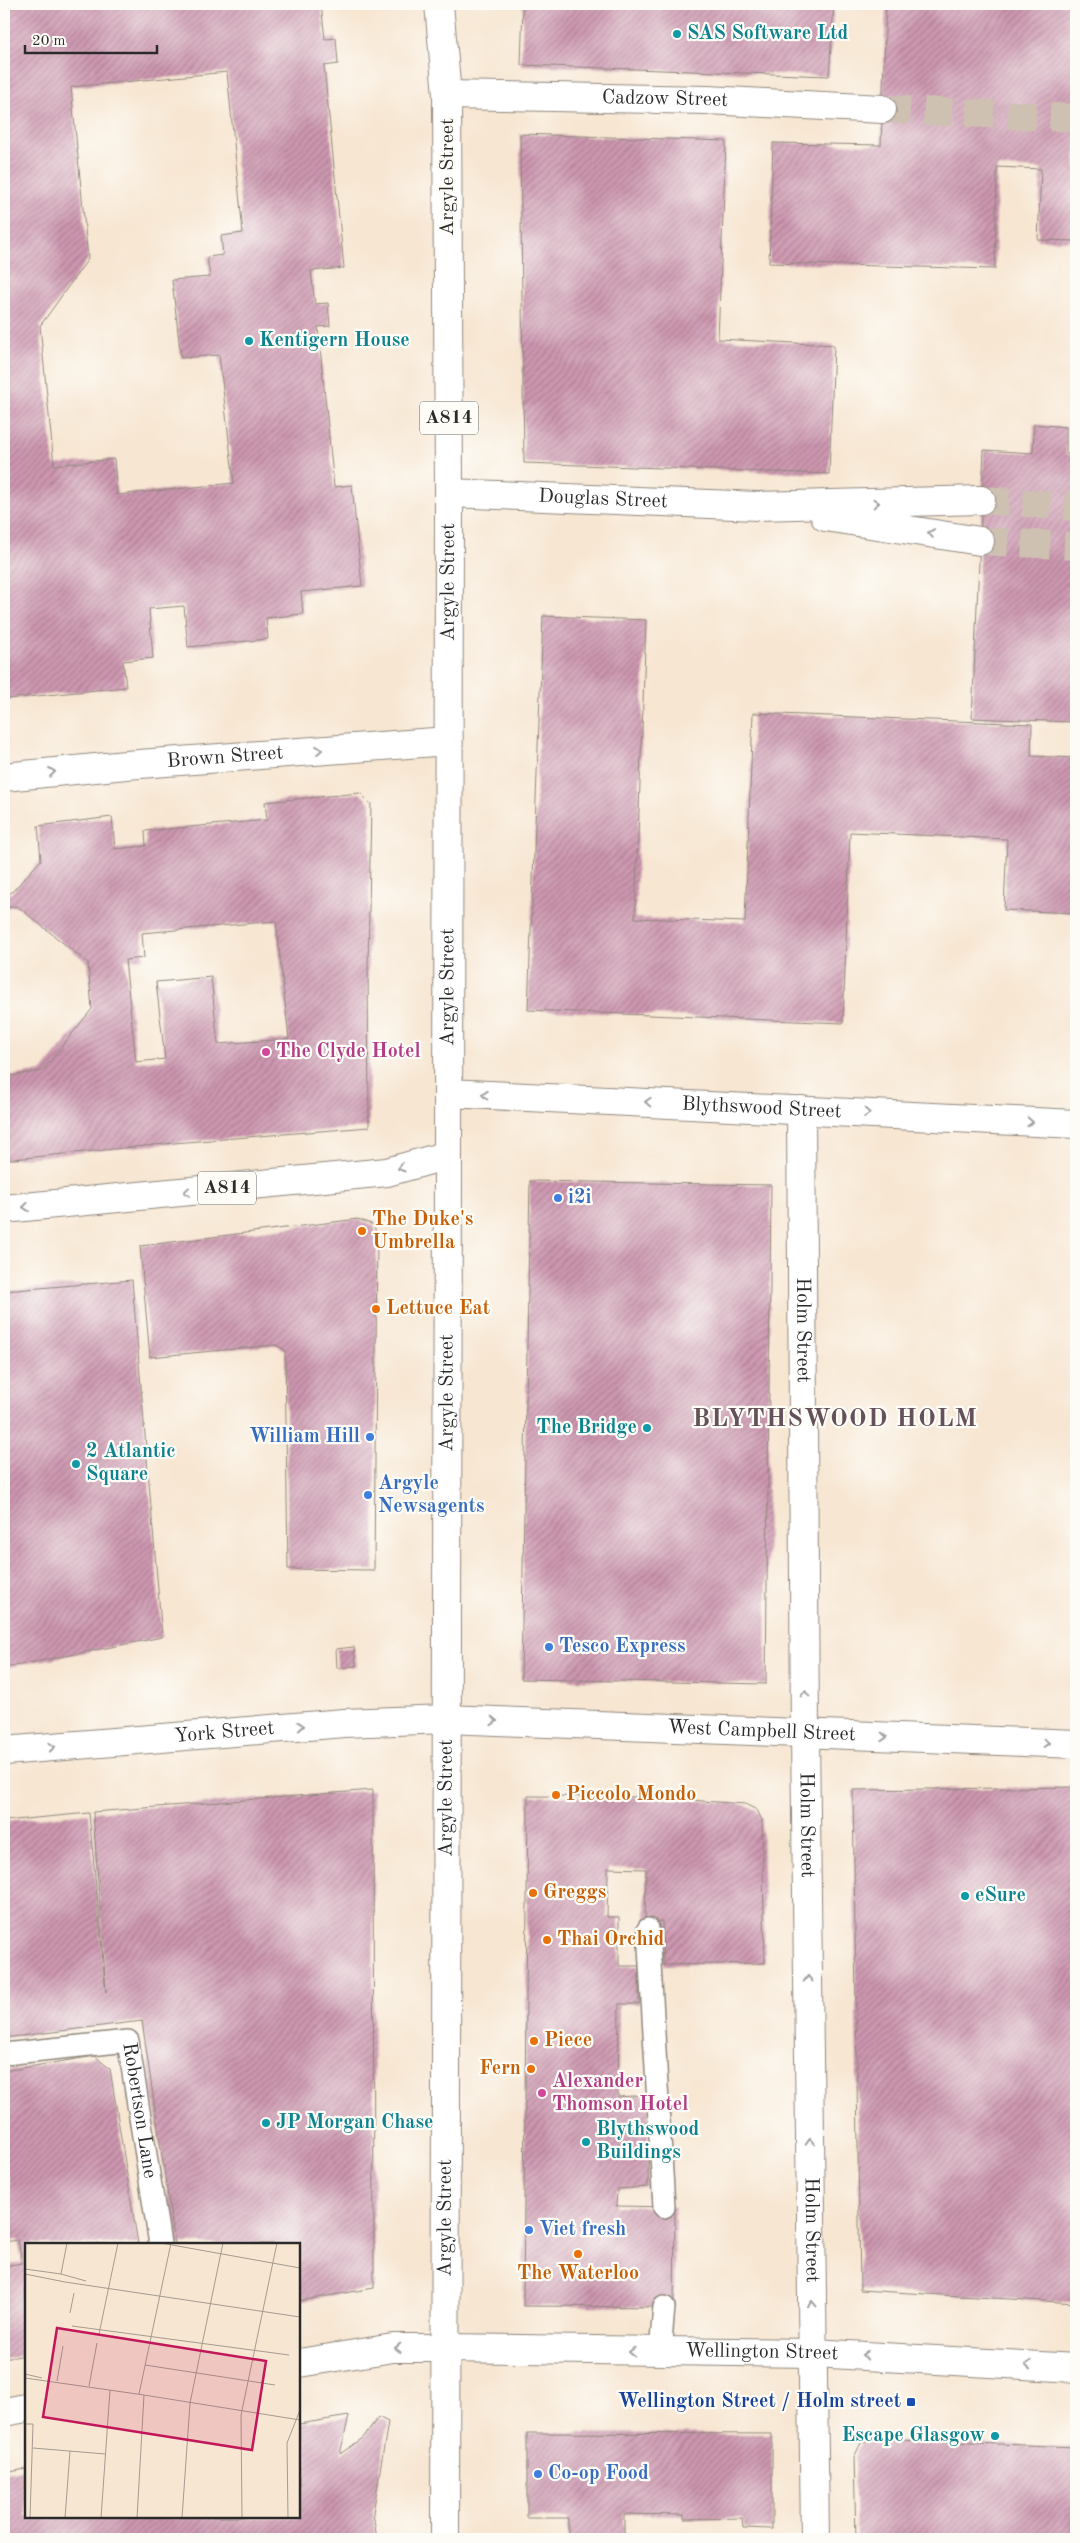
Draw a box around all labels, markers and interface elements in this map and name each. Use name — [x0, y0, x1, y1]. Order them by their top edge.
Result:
scale bar — [25, 22, 158, 54]
place label: SAS Software Ltd — [687, 24, 848, 44]
marker: SAS Software Ltd — [671, 28, 683, 40]
text: 20 m — [32, 34, 66, 49]
street label: Cadzow Street — [602, 88, 729, 111]
street label: Argyle Street — [438, 118, 458, 236]
place label: Kentigern House — [259, 331, 410, 351]
marker: Kentigern House — [243, 335, 255, 347]
road number: A814 — [420, 402, 478, 434]
street label: Douglas Street — [538, 487, 668, 512]
one-way arrow — [872, 498, 880, 508]
street label: Argyle Street — [439, 523, 459, 641]
one-way arrow — [927, 528, 935, 539]
street label: Brown Street — [166, 743, 284, 772]
one-way arrow — [315, 745, 323, 756]
one-way arrow — [49, 767, 57, 778]
street label: Argyle Street — [438, 928, 458, 1046]
place label: The Clyde Hotel — [276, 1042, 421, 1062]
marker: The Clyde Hotel — [260, 1046, 272, 1058]
one-way arrow — [481, 1089, 489, 1100]
street label: Blythswood Street — [681, 1095, 842, 1122]
one-way arrow — [643, 1097, 651, 1108]
one-way arrow — [864, 1108, 872, 1119]
one-way arrow — [1026, 1116, 1034, 1127]
one-way arrow — [397, 1163, 405, 1173]
road number: A814 — [198, 1172, 256, 1204]
one-way arrow — [183, 1186, 191, 1197]
place label: i2i — [568, 1188, 592, 1208]
marker: i2i — [552, 1192, 564, 1204]
one-way arrow — [21, 1201, 29, 1212]
place label: The Duke's Umbrella — [372, 1210, 473, 1253]
marker: The Duke's Umbrella — [356, 1225, 368, 1237]
street label: Holm Street — [792, 1277, 813, 1383]
place label: Lettuce Eat — [386, 1299, 490, 1319]
marker: Lettuce Eat — [370, 1303, 382, 1315]
street label: Argyle Street — [437, 1334, 458, 1452]
district label: BLYTHSWOOD HOLM — [692, 1407, 978, 1432]
place label: The Bridge — [536, 1418, 637, 1438]
marker: The Bridge — [641, 1422, 653, 1434]
place label: William Hill — [249, 1427, 360, 1447]
marker: William Hill — [364, 1431, 376, 1443]
place label: 2 Atlantic Square — [86, 1442, 176, 1485]
marker: 2 Atlantic Square — [70, 1458, 82, 1470]
place label: Argyle Newsagents — [378, 1474, 485, 1517]
marker: Argyle Newsagents — [362, 1489, 374, 1501]
place label: Tesco Express — [559, 1637, 686, 1657]
marker: Tesco Express — [543, 1641, 555, 1653]
one-way arrow — [800, 1690, 810, 1698]
one-way arrow — [491, 1716, 499, 1727]
street label: West Campbell Street — [667, 1718, 856, 1745]
street label: York Street — [173, 1719, 275, 1747]
one-way arrow — [298, 1721, 306, 1732]
one-way arrow — [880, 1732, 888, 1742]
one-way arrow — [1043, 1738, 1051, 1748]
street label: Argyle Street — [436, 1739, 457, 1857]
one-way arrow — [49, 1742, 57, 1753]
street label: Holm Street — [795, 1772, 817, 1878]
place label: Piccolo Mondo — [566, 1785, 696, 1805]
marker: Piccolo Mondo — [550, 1789, 562, 1801]
place label: Greggs — [543, 1883, 606, 1903]
place label: eSure — [975, 1886, 1026, 1906]
marker: Greggs — [527, 1887, 539, 1899]
marker: eSure — [959, 1890, 971, 1902]
place label: Thai Orchid — [557, 1930, 665, 1950]
marker: Thai Orchid — [541, 1934, 553, 1946]
one-way arrow — [803, 1975, 813, 1983]
place label: Piece — [544, 2031, 592, 2051]
marker: Piece — [528, 2035, 540, 2047]
street label: Robertson Lane — [118, 2041, 160, 2180]
place label: Fern — [479, 2059, 521, 2079]
marker: Fern — [525, 2063, 537, 2075]
place label: Alexander Thomson Hotel — [552, 2072, 688, 2115]
marker: Alexander Thomson Hotel — [536, 2087, 548, 2099]
place label: JP Morgan Chase — [276, 2113, 434, 2133]
marker: JP Morgan Chase — [260, 2117, 272, 2129]
place label: Blythswood Buildings — [596, 2120, 699, 2163]
marker: Blythswood Buildings — [580, 2136, 592, 2148]
one-way arrow — [805, 2137, 815, 2145]
street label: Argyle Street — [436, 2159, 456, 2277]
street label: Holm Street — [801, 2177, 822, 2283]
place label: Viet fresh — [539, 2220, 626, 2240]
marker: Viet fresh — [523, 2224, 535, 2236]
inset map — [25, 2243, 300, 2518]
marker: The Waterloo — [572, 2248, 584, 2260]
place label: The Waterloo — [517, 2264, 639, 2284]
one-way arrow — [807, 2300, 817, 2308]
street label: Wellington Street — [685, 2341, 839, 2364]
one-way arrow — [393, 2343, 401, 2354]
one-way arrow — [628, 2346, 636, 2357]
one-way arrow — [860, 2350, 868, 2361]
one-way arrow — [1023, 2359, 1031, 2370]
place label: Wellington Street / Holm street — [618, 2392, 901, 2412]
marker: Wellington Street / Holm street — [905, 2396, 917, 2408]
place label: Escape Glasgow — [841, 2426, 985, 2446]
marker: Escape Glasgow — [989, 2430, 1001, 2442]
place label: Co-op Food — [548, 2464, 649, 2484]
marker: Co-op Food — [532, 2468, 544, 2480]

